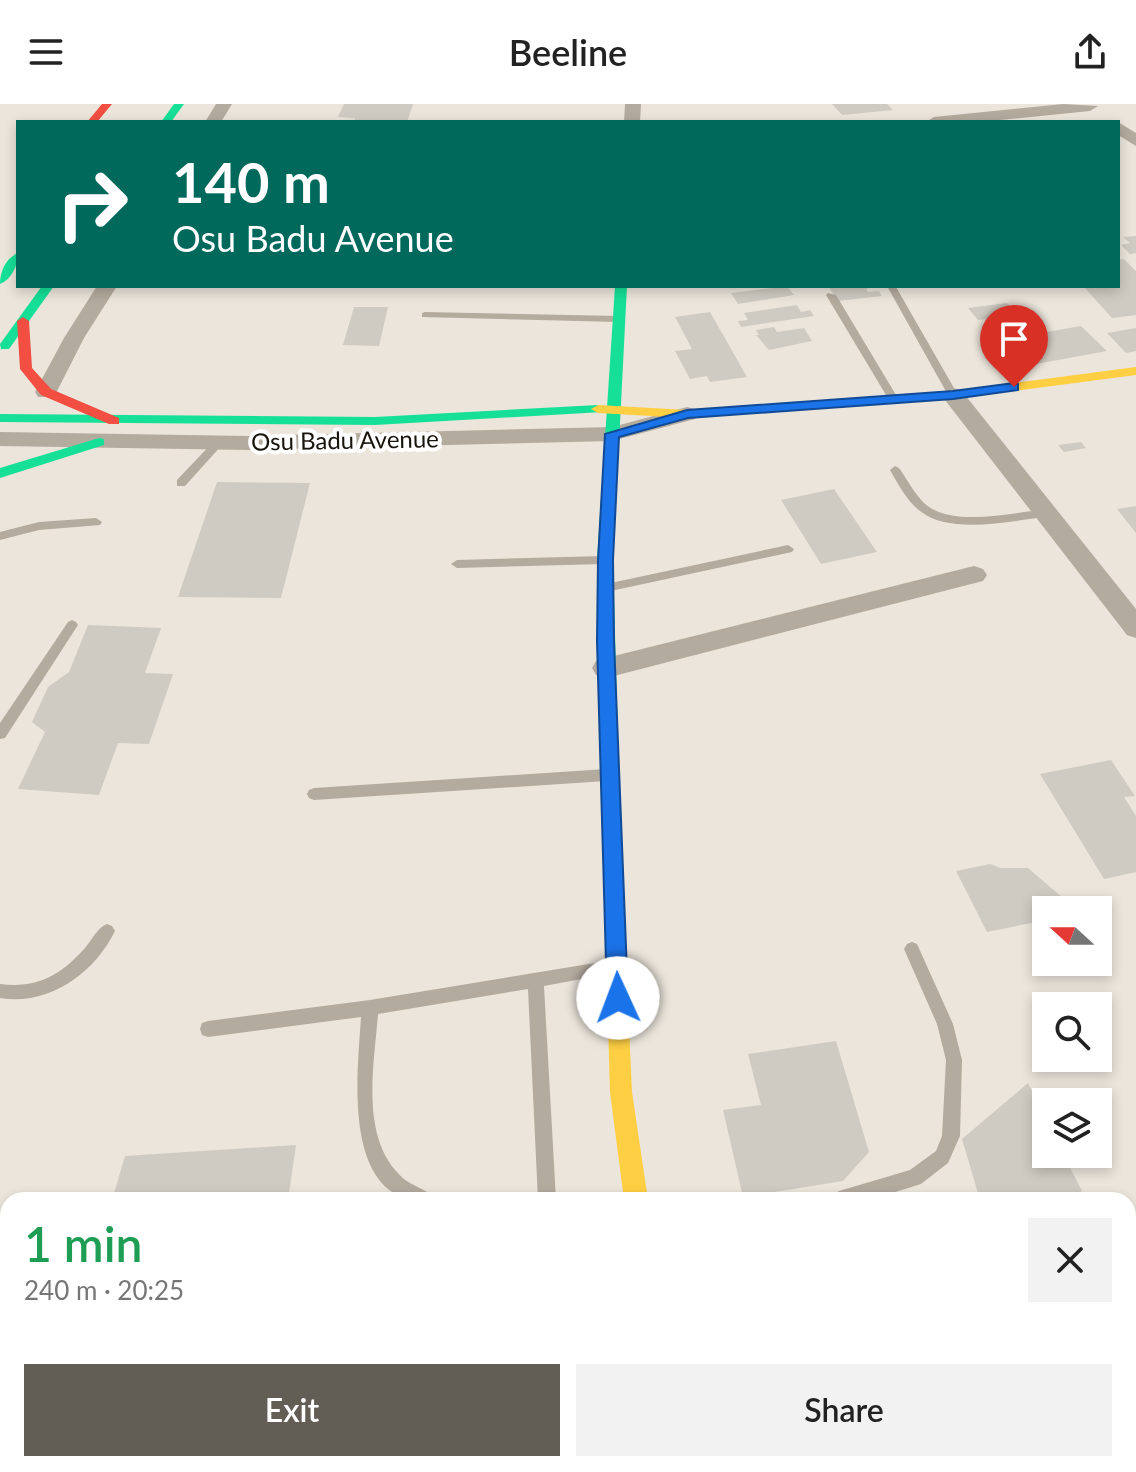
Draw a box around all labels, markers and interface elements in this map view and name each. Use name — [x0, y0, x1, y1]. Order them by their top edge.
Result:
icon: menu — [24, 30, 68, 74]
text: Beeline — [509, 30, 627, 74]
icon: share — [1068, 30, 1112, 74]
text: 140 m — [172, 148, 330, 215]
icon: right — [40, 152, 144, 256]
text: Osu Badu Avenue — [172, 216, 454, 260]
pin — [980, 305, 1048, 387]
icon: arrive — [992, 317, 1036, 361]
street label: Osu Badu Avenue — [251, 423, 439, 456]
north arrow — [1032, 896, 1112, 976]
map controls — [1032, 896, 1112, 1168]
position arrow — [576, 956, 660, 1040]
button: search — [1032, 992, 1112, 1072]
button: layers — [1032, 1088, 1112, 1168]
text: 1 min — [24, 1215, 142, 1272]
button: close — [1028, 1218, 1112, 1302]
text: 240 m · 20:25 — [24, 1274, 184, 1306]
button: Exit — [24, 1364, 560, 1456]
button: Share — [576, 1364, 1112, 1456]

